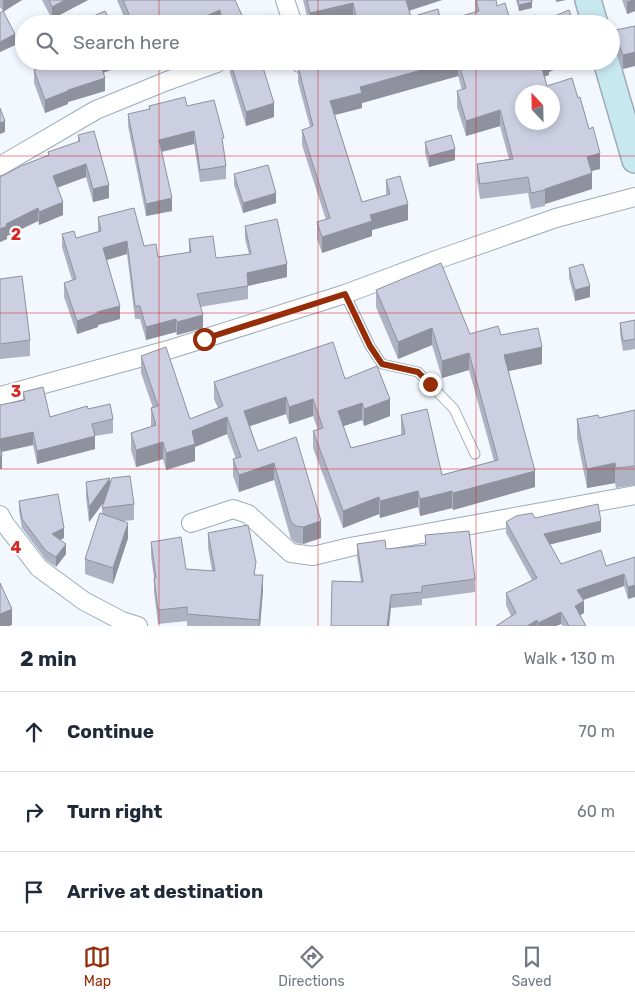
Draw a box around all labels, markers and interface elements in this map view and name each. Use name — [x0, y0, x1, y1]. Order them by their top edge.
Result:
search box — [15, 15, 620, 70]
icon: search — [33, 29, 61, 57]
text: Search here — [73, 31, 180, 54]
north arrow — [515, 85, 560, 130]
text: 2 — [11, 225, 21, 244]
route start — [193, 328, 216, 351]
route end — [419, 373, 442, 396]
text: 3 — [11, 382, 21, 401]
text: 4 — [11, 538, 22, 557]
text: 2 min — [20, 646, 77, 671]
text: Walk · 130 m — [524, 649, 615, 668]
icon: ahead — [20, 718, 48, 746]
text: Continue — [67, 720, 154, 743]
text: 70 m — [578, 722, 615, 741]
icon: right — [20, 798, 48, 826]
text: Turn right — [67, 800, 162, 823]
text: 60 m — [577, 802, 615, 821]
icon: arrive — [20, 878, 48, 906]
text: Arrive at destination — [67, 880, 263, 903]
tab: Map — [83, 943, 111, 990]
tab: Directions — [278, 943, 345, 990]
tab: Saved — [512, 943, 552, 990]

